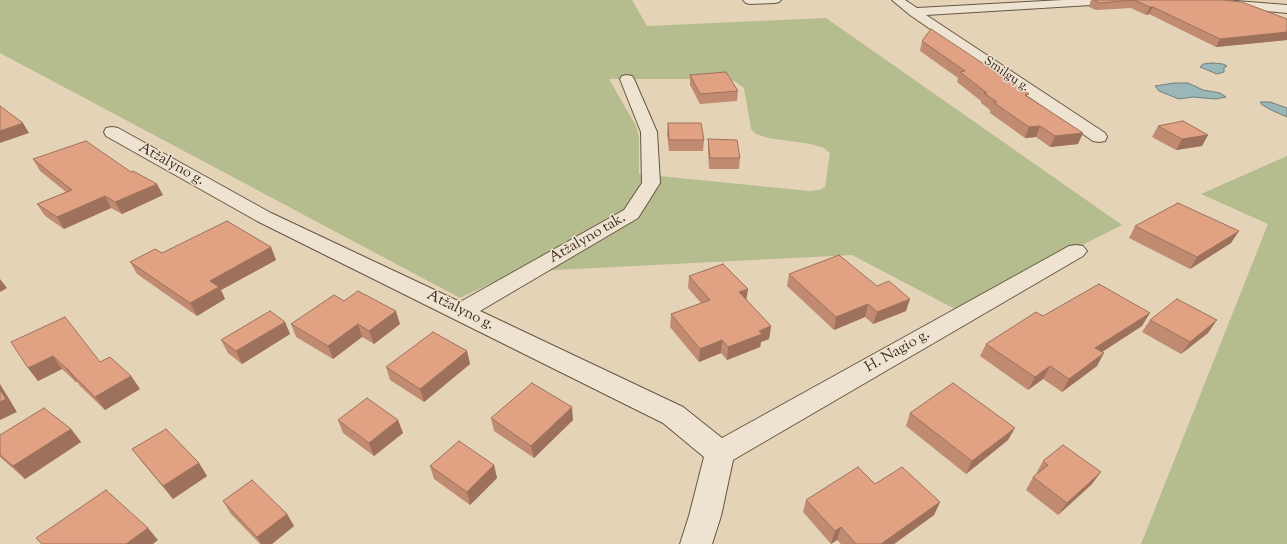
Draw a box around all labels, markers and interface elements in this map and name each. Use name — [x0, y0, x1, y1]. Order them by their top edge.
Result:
street label: Smilgų g. — [980, 54, 1032, 96]
street label: Atžalyno g. — [135, 140, 207, 190]
street label: Atžalyno tak. — [547, 210, 629, 268]
street label: Atžalyno g. — [423, 287, 497, 335]
street label: H. Nagio g. — [863, 326, 933, 378]

